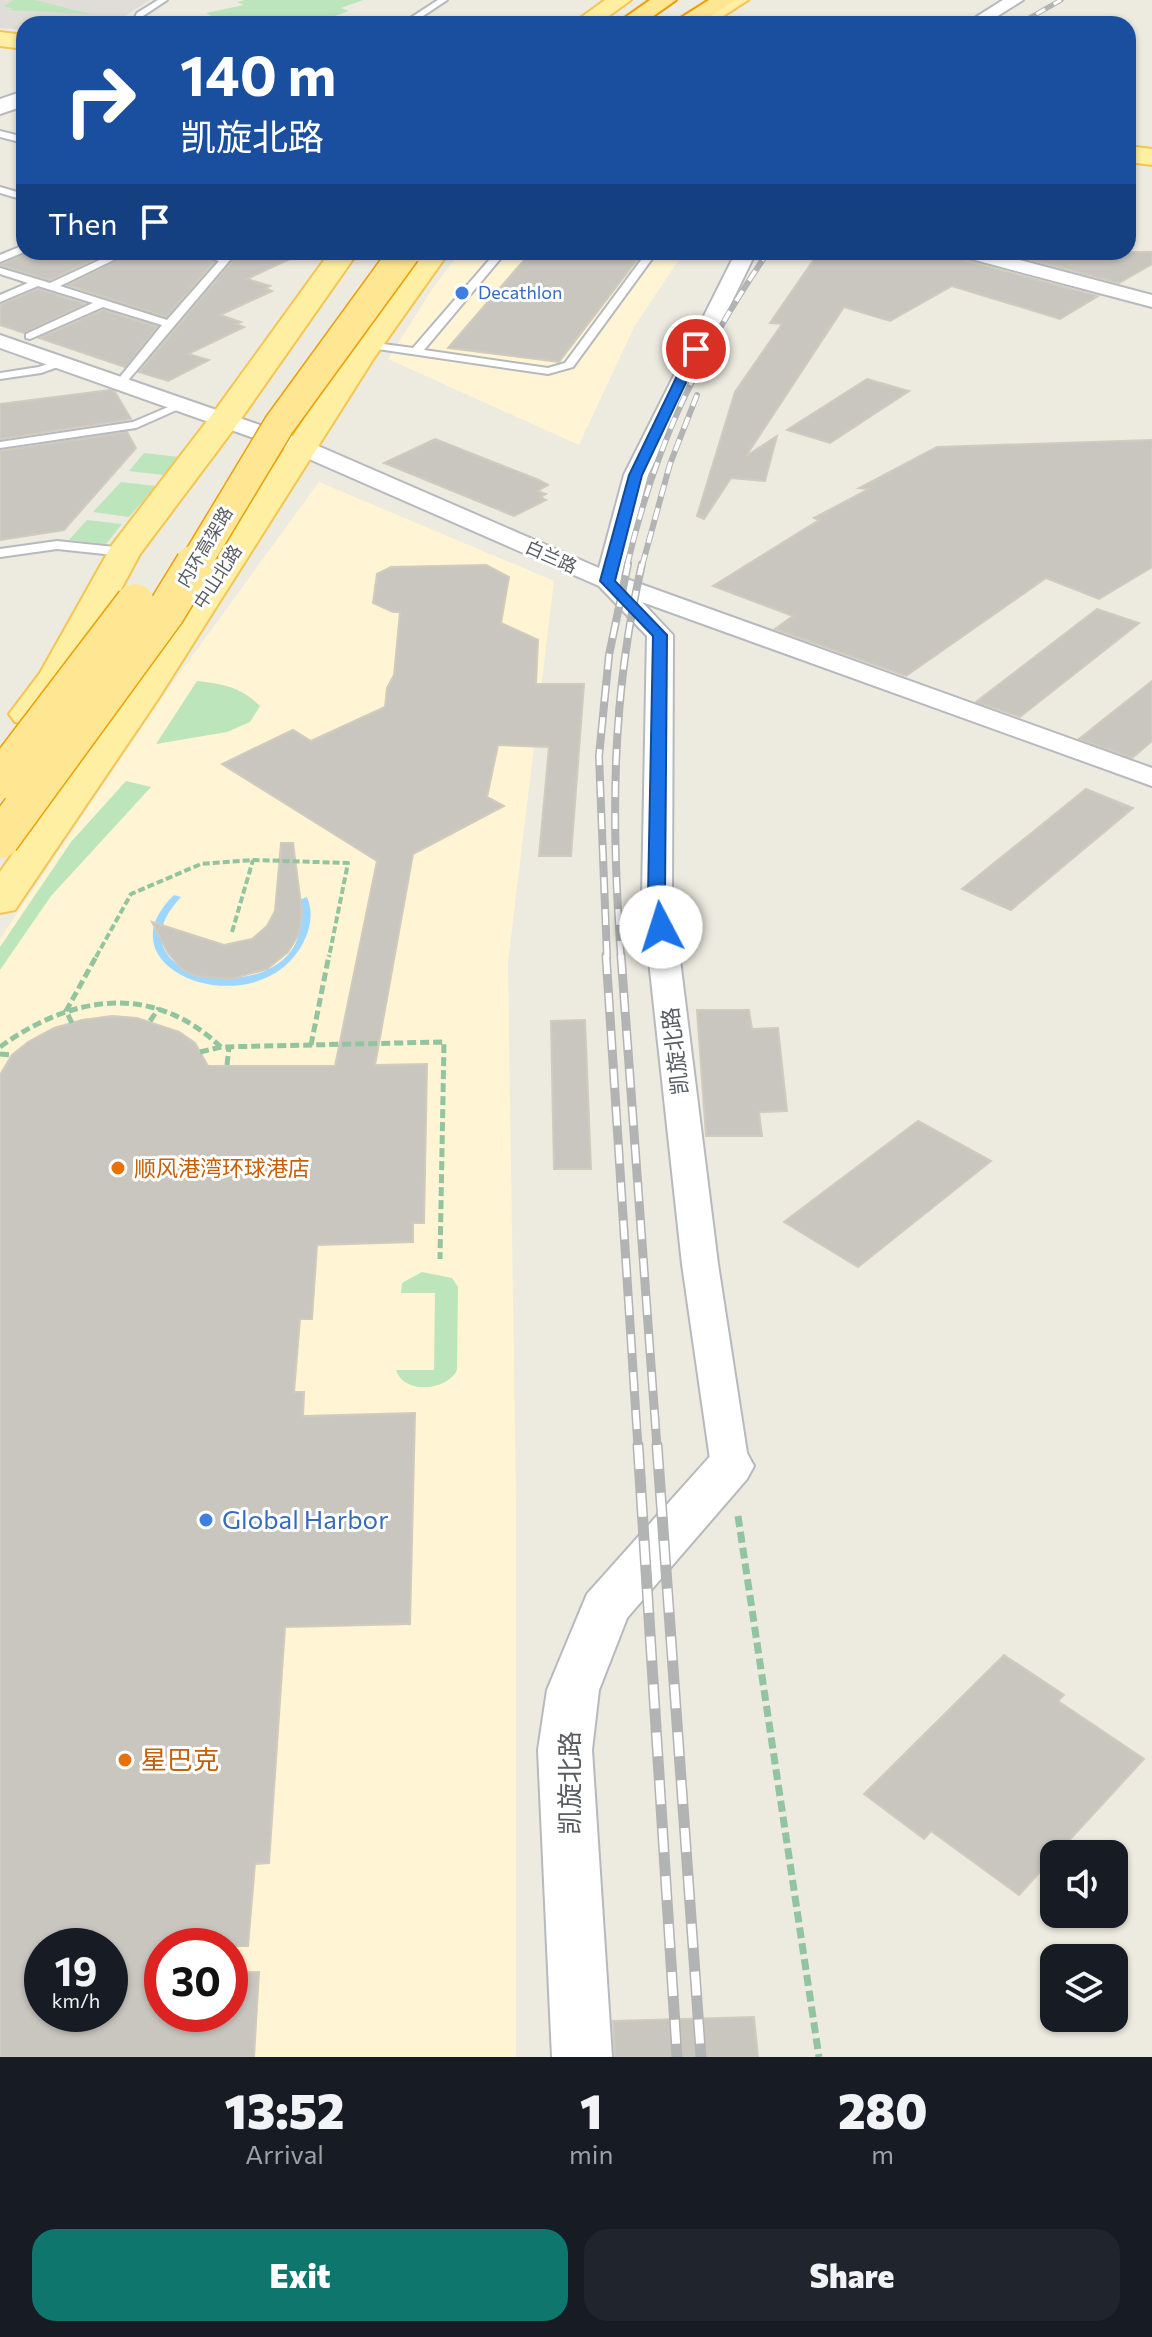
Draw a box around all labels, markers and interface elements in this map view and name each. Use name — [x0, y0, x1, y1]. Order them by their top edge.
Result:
text: 140 m — [180, 39, 336, 108]
icon: right — [48, 48, 152, 152]
text: 凯旋北路 — [180, 113, 324, 157]
icon: arrive — [133, 200, 177, 244]
text: Then — [48, 204, 117, 241]
place label: Decathlon — [478, 281, 562, 303]
marker: Decathlon — [453, 284, 471, 302]
pin — [662, 315, 730, 383]
icon: arrive — [674, 327, 718, 371]
street label: 内环高架路 — [172, 502, 237, 591]
street label: 白兰路 — [522, 535, 581, 577]
street label: 中山北路 — [188, 540, 246, 613]
position arrow — [619, 885, 703, 969]
street label: 凯旋北路 — [656, 1006, 693, 1096]
place label: 顺风港湾环球港店 — [134, 1154, 310, 1181]
marker: 顺风港湾环球港店 — [109, 1159, 127, 1177]
place label: Global Harbor — [222, 1503, 389, 1534]
marker: Global Harbor — [197, 1511, 215, 1529]
street label: 凯旋北路 — [553, 1731, 584, 1835]
place label: 星巴克 — [141, 1743, 219, 1774]
marker: 星巴克 — [116, 1751, 134, 1769]
map controls — [1040, 1840, 1128, 2032]
button: sound — [1040, 1840, 1128, 1928]
speed limit sign: 30 — [144, 1928, 248, 2032]
button: layers — [1040, 1944, 1128, 2032]
text: 19 — [55, 1945, 97, 1994]
text: km/h — [52, 1988, 100, 2012]
text: 13:52 — [225, 2080, 345, 2139]
text: 1 — [580, 2080, 602, 2139]
text: 280 — [838, 2080, 927, 2139]
text: Arrival — [245, 2138, 324, 2169]
text: min — [569, 2138, 613, 2169]
text: m — [871, 2138, 894, 2169]
button: Exit — [32, 2229, 568, 2321]
button: Share — [584, 2229, 1120, 2321]

